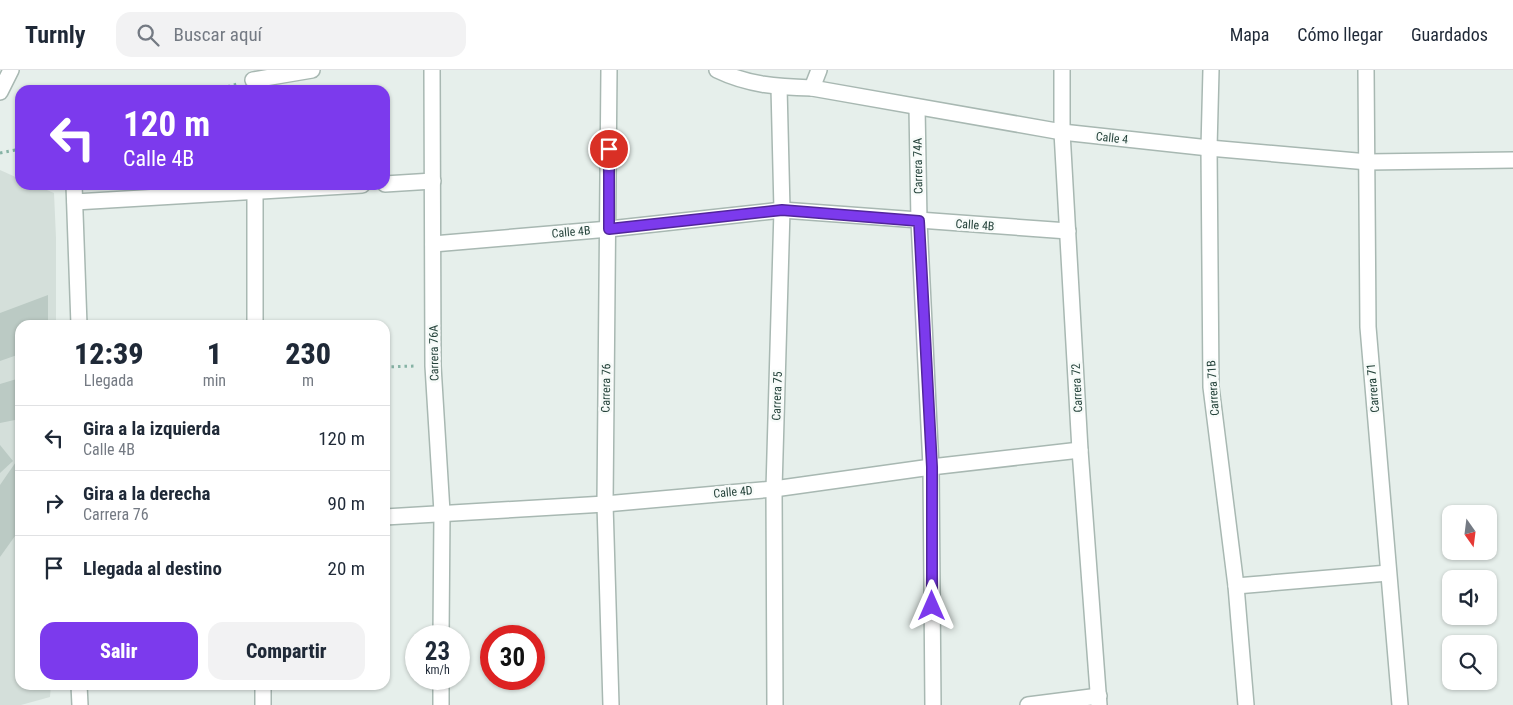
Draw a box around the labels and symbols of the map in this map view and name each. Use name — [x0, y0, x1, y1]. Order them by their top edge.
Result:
pin — [588, 128, 630, 170]
street label: Calle 4 — [1095, 129, 1129, 147]
street label: Carrera 74A — [911, 138, 925, 194]
street label: Calle 4B — [955, 217, 995, 233]
street label: Calle 4B — [551, 223, 591, 241]
street label: Carrera 76A — [427, 325, 441, 381]
street label: Carrera 71B — [1204, 360, 1222, 416]
street label: Carrera 76 — [599, 363, 613, 413]
street label: Carrera 72 — [1069, 363, 1085, 413]
street label: Carrera 71 — [1364, 363, 1382, 413]
street label: Carrera 75 — [769, 371, 785, 421]
street label: Calle 4D — [713, 483, 753, 501]
north arrow — [1442, 505, 1498, 560]
position arrow — [905, 579, 957, 631]
speed limit sign: 30 — [480, 625, 545, 690]

